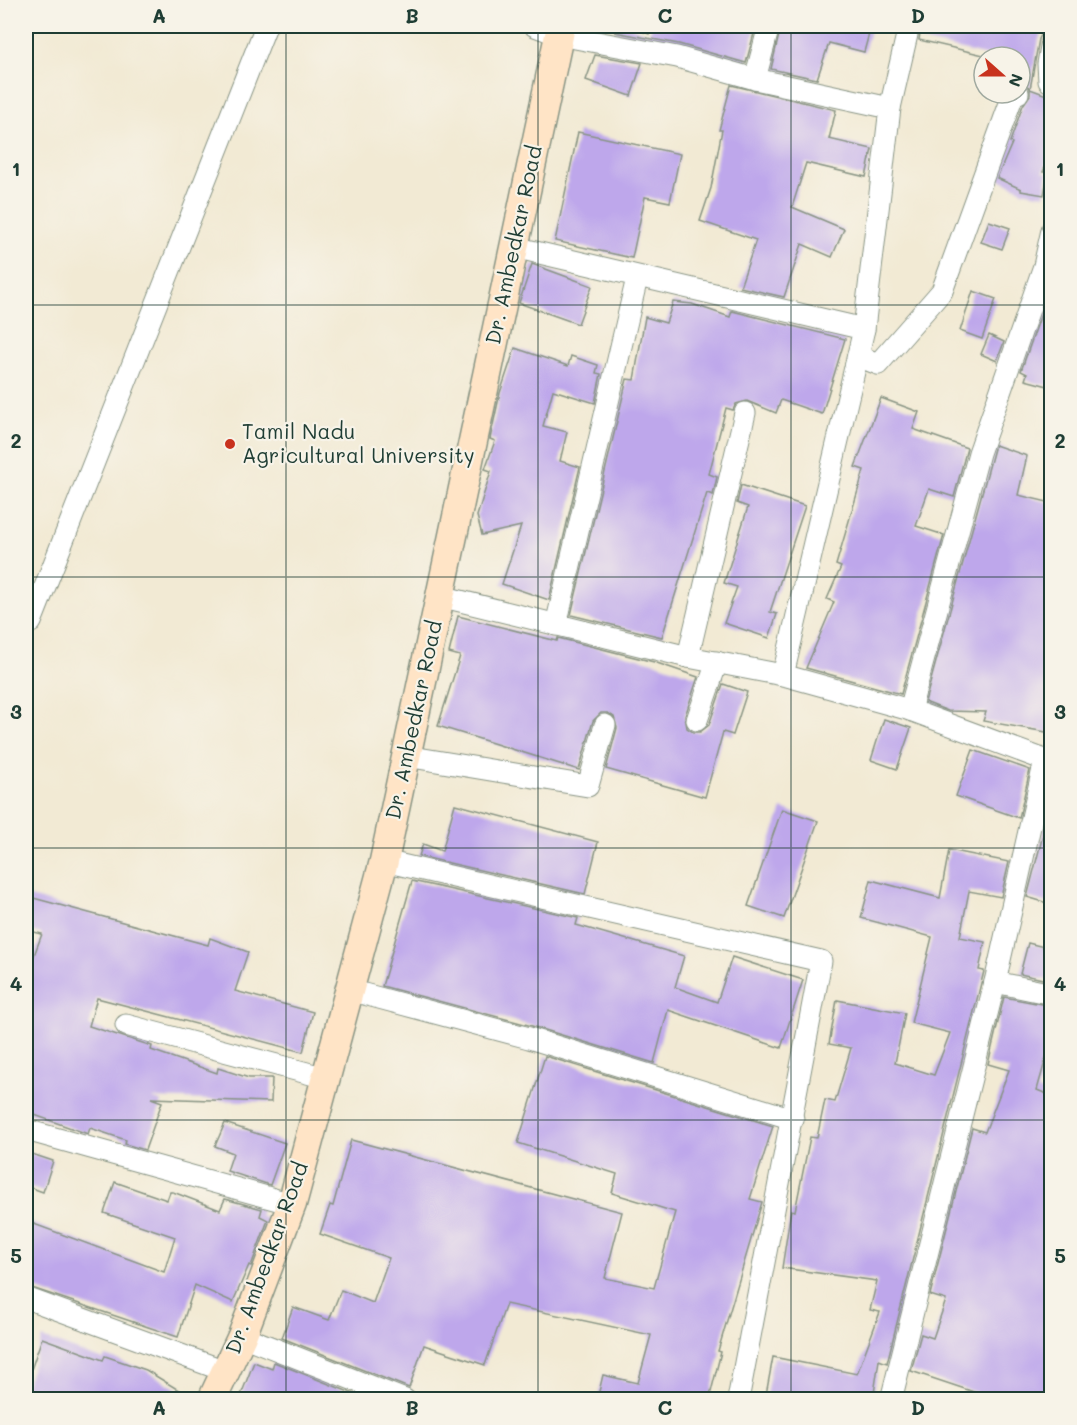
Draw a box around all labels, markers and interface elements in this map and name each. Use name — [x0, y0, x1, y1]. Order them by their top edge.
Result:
text: A — [152, 2, 166, 28]
text: B — [405, 2, 419, 28]
text: C — [658, 2, 673, 28]
text: D — [911, 2, 925, 28]
north arrow — [972, 45, 1032, 105]
text: N — [1004, 71, 1028, 90]
street label: Dr. Ambedkar Road — [478, 143, 547, 347]
text: 1 — [12, 155, 20, 181]
text: 1 — [1056, 155, 1064, 181]
place label: Tamil Nadu Agricultural University — [242, 417, 475, 468]
text: 2 — [10, 427, 22, 453]
text: 2 — [1054, 427, 1066, 453]
marker: Tamil Nadu Agricultural University — [223, 437, 237, 451]
street label: Dr. Ambedkar Road — [378, 618, 447, 822]
text: 3 — [10, 698, 22, 724]
text: 3 — [1054, 698, 1066, 724]
text: 4 — [10, 970, 23, 996]
text: 4 — [1054, 970, 1067, 996]
street label: Dr. Ambedkar Road — [218, 1158, 313, 1357]
text: 5 — [10, 1242, 22, 1268]
text: 5 — [1054, 1242, 1066, 1268]
text: A — [152, 1394, 166, 1420]
text: B — [405, 1394, 419, 1420]
text: C — [658, 1394, 673, 1420]
text: D — [911, 1394, 925, 1420]

